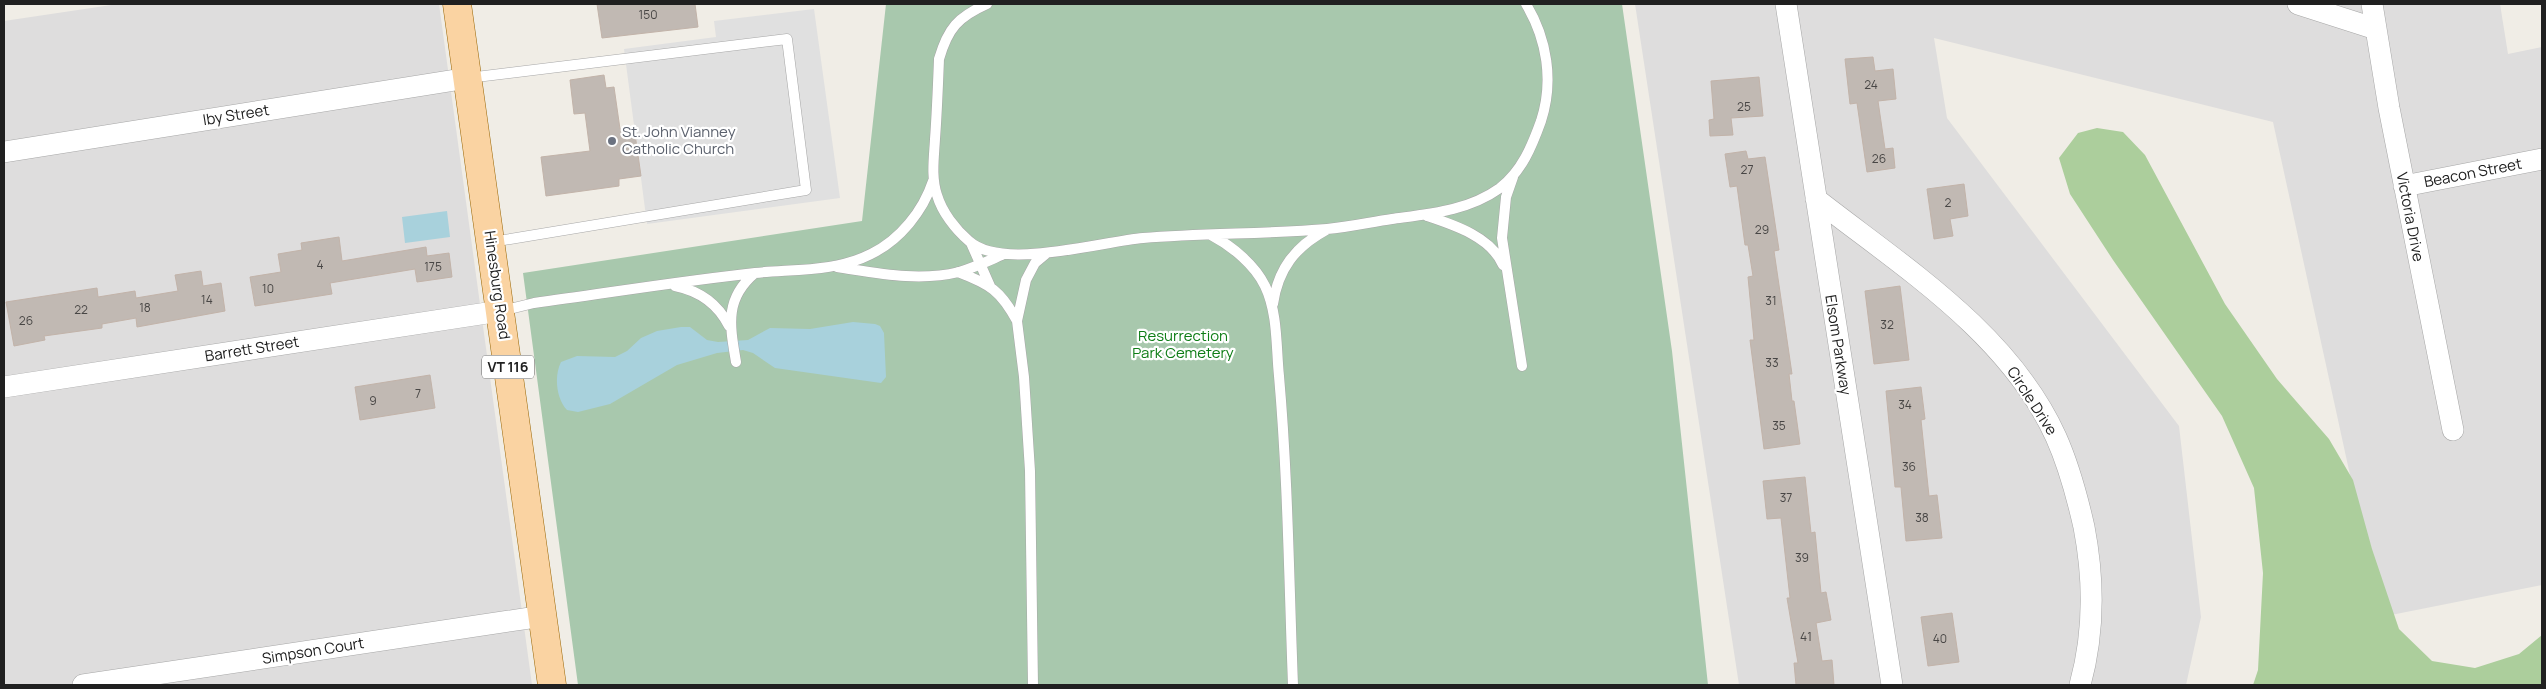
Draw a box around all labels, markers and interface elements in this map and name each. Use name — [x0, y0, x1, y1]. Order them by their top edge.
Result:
house number: 150 — [639, 6, 657, 23]
house number: 24 — [1864, 76, 1878, 93]
house number: 25 — [1737, 98, 1751, 115]
street label: Iby Street — [201, 99, 271, 130]
place label: St. John Vianney Catholic Church — [622, 121, 736, 159]
marker: St. John Vianney Catholic Church — [606, 135, 618, 147]
house number: 26 — [1872, 150, 1886, 167]
street label: Beacon Street — [2422, 153, 2524, 192]
house number: 27 — [1741, 161, 1753, 178]
street label: Victoria Drive — [2392, 171, 2429, 264]
house number: 2 — [1945, 194, 1952, 211]
house number: 29 — [1755, 221, 1769, 238]
street label: Hinesburg Road — [479, 229, 516, 341]
house number: 4 — [316, 256, 324, 273]
house number: 175 — [424, 258, 442, 275]
house number: 10 — [262, 280, 274, 297]
house number: 14 — [201, 291, 213, 308]
house number: 31 — [1765, 292, 1777, 309]
street label: Elsom Parkway — [1820, 293, 1857, 397]
house number: 18 — [139, 299, 151, 316]
house number: 22 — [74, 301, 88, 318]
house number: 26 — [19, 312, 33, 329]
house number: 32 — [1880, 316, 1894, 333]
park label: Resurrection Park Cemetery — [1132, 325, 1234, 363]
street label: Barrett Street — [203, 331, 301, 366]
house number: 33 — [1765, 354, 1779, 371]
road number: VT 116 — [482, 356, 534, 378]
street label: Circle Drive — [2002, 362, 2063, 439]
house number: 7 — [415, 385, 421, 402]
house number: 9 — [369, 392, 377, 409]
house number: 34 — [1898, 396, 1912, 413]
house number: 35 — [1772, 417, 1786, 434]
house number: 36 — [1902, 458, 1916, 475]
house number: 37 — [1780, 489, 1792, 506]
house number: 38 — [1915, 509, 1929, 526]
house number: 39 — [1795, 549, 1809, 566]
house number: 41 — [1800, 628, 1812, 645]
house number: 40 — [1933, 630, 1947, 647]
street label: Simpson Court — [260, 632, 365, 669]

